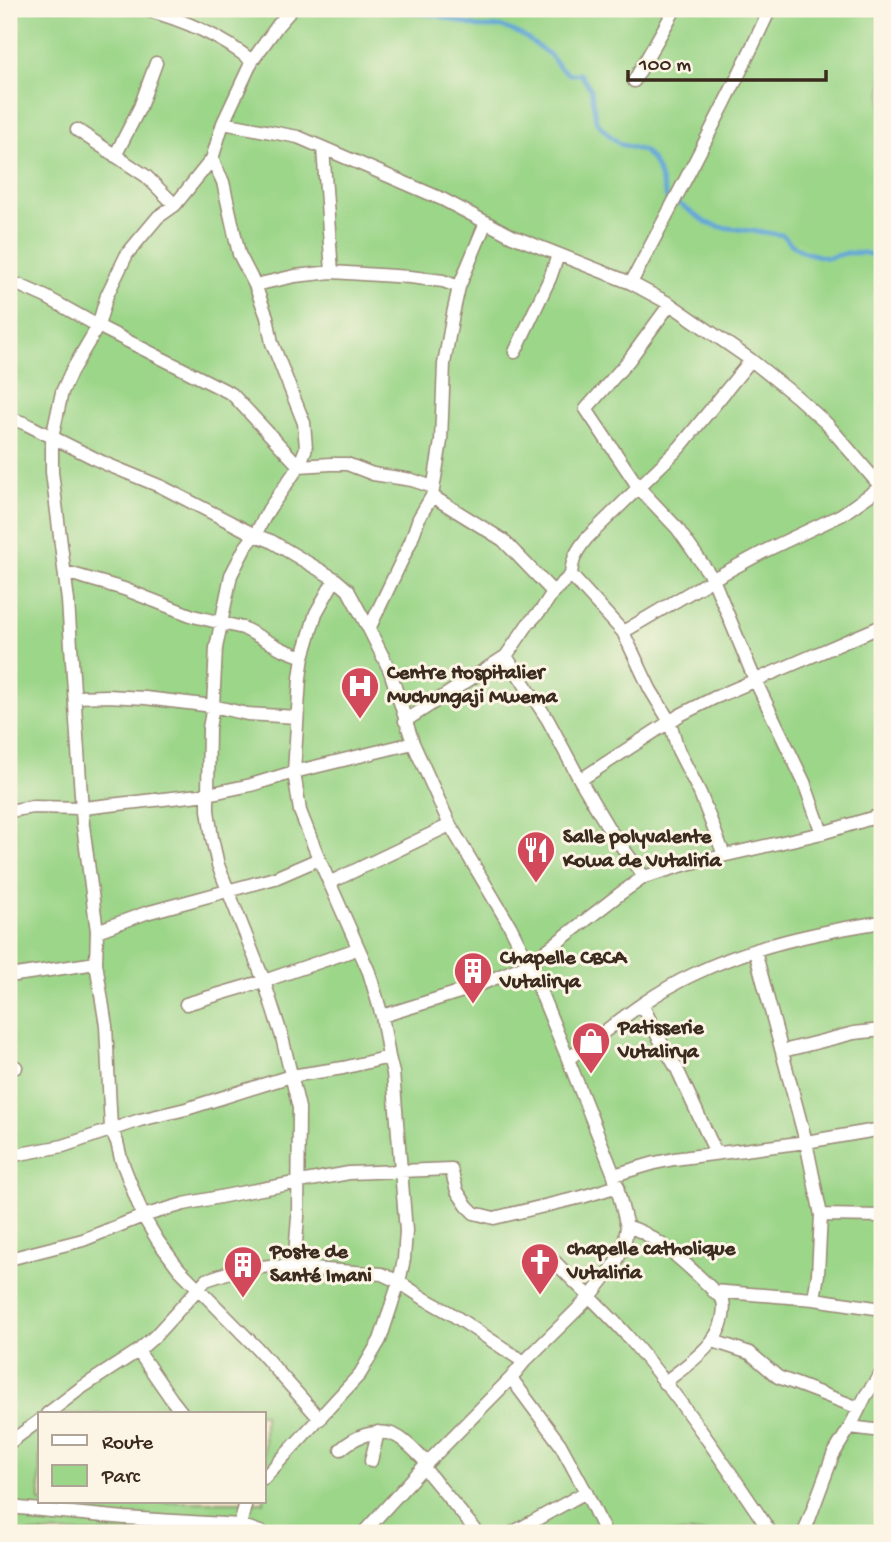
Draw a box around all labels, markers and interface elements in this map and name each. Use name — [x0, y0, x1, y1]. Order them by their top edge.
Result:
scale bar — [628, 38, 826, 82]
text: 100 m — [638, 54, 691, 79]
place label: Centre Hospitalier Muchungaji Mwema — [386, 662, 559, 711]
hospital icon: Centre Hospitalier Muchungaji Mwema — [339, 665, 381, 720]
place label: Salle polyvalente Kowa de Vutaliria — [562, 826, 722, 875]
restaurant icon: Salle polyvalente Kowa de Vutaliria — [515, 829, 557, 884]
place label: Chapelle CBCA Vutalirya — [499, 947, 628, 996]
building icon: Chapelle CBCA Vutalirya — [452, 950, 494, 1005]
place label: Patisserie Vutalirya — [617, 1017, 705, 1066]
shop icon: Patisserie Vutalirya — [570, 1020, 612, 1075]
place label: chapelle catholique Vutaliria — [566, 1238, 736, 1287]
place label: Poste de Santé Imani — [269, 1241, 372, 1290]
church icon: chapelle catholique Vutaliria — [519, 1241, 561, 1296]
building icon: Poste de Santé Imani — [222, 1244, 264, 1299]
legend — [38, 1412, 266, 1504]
text: Route — [102, 1432, 154, 1457]
text: Parc — [101, 1466, 141, 1491]

